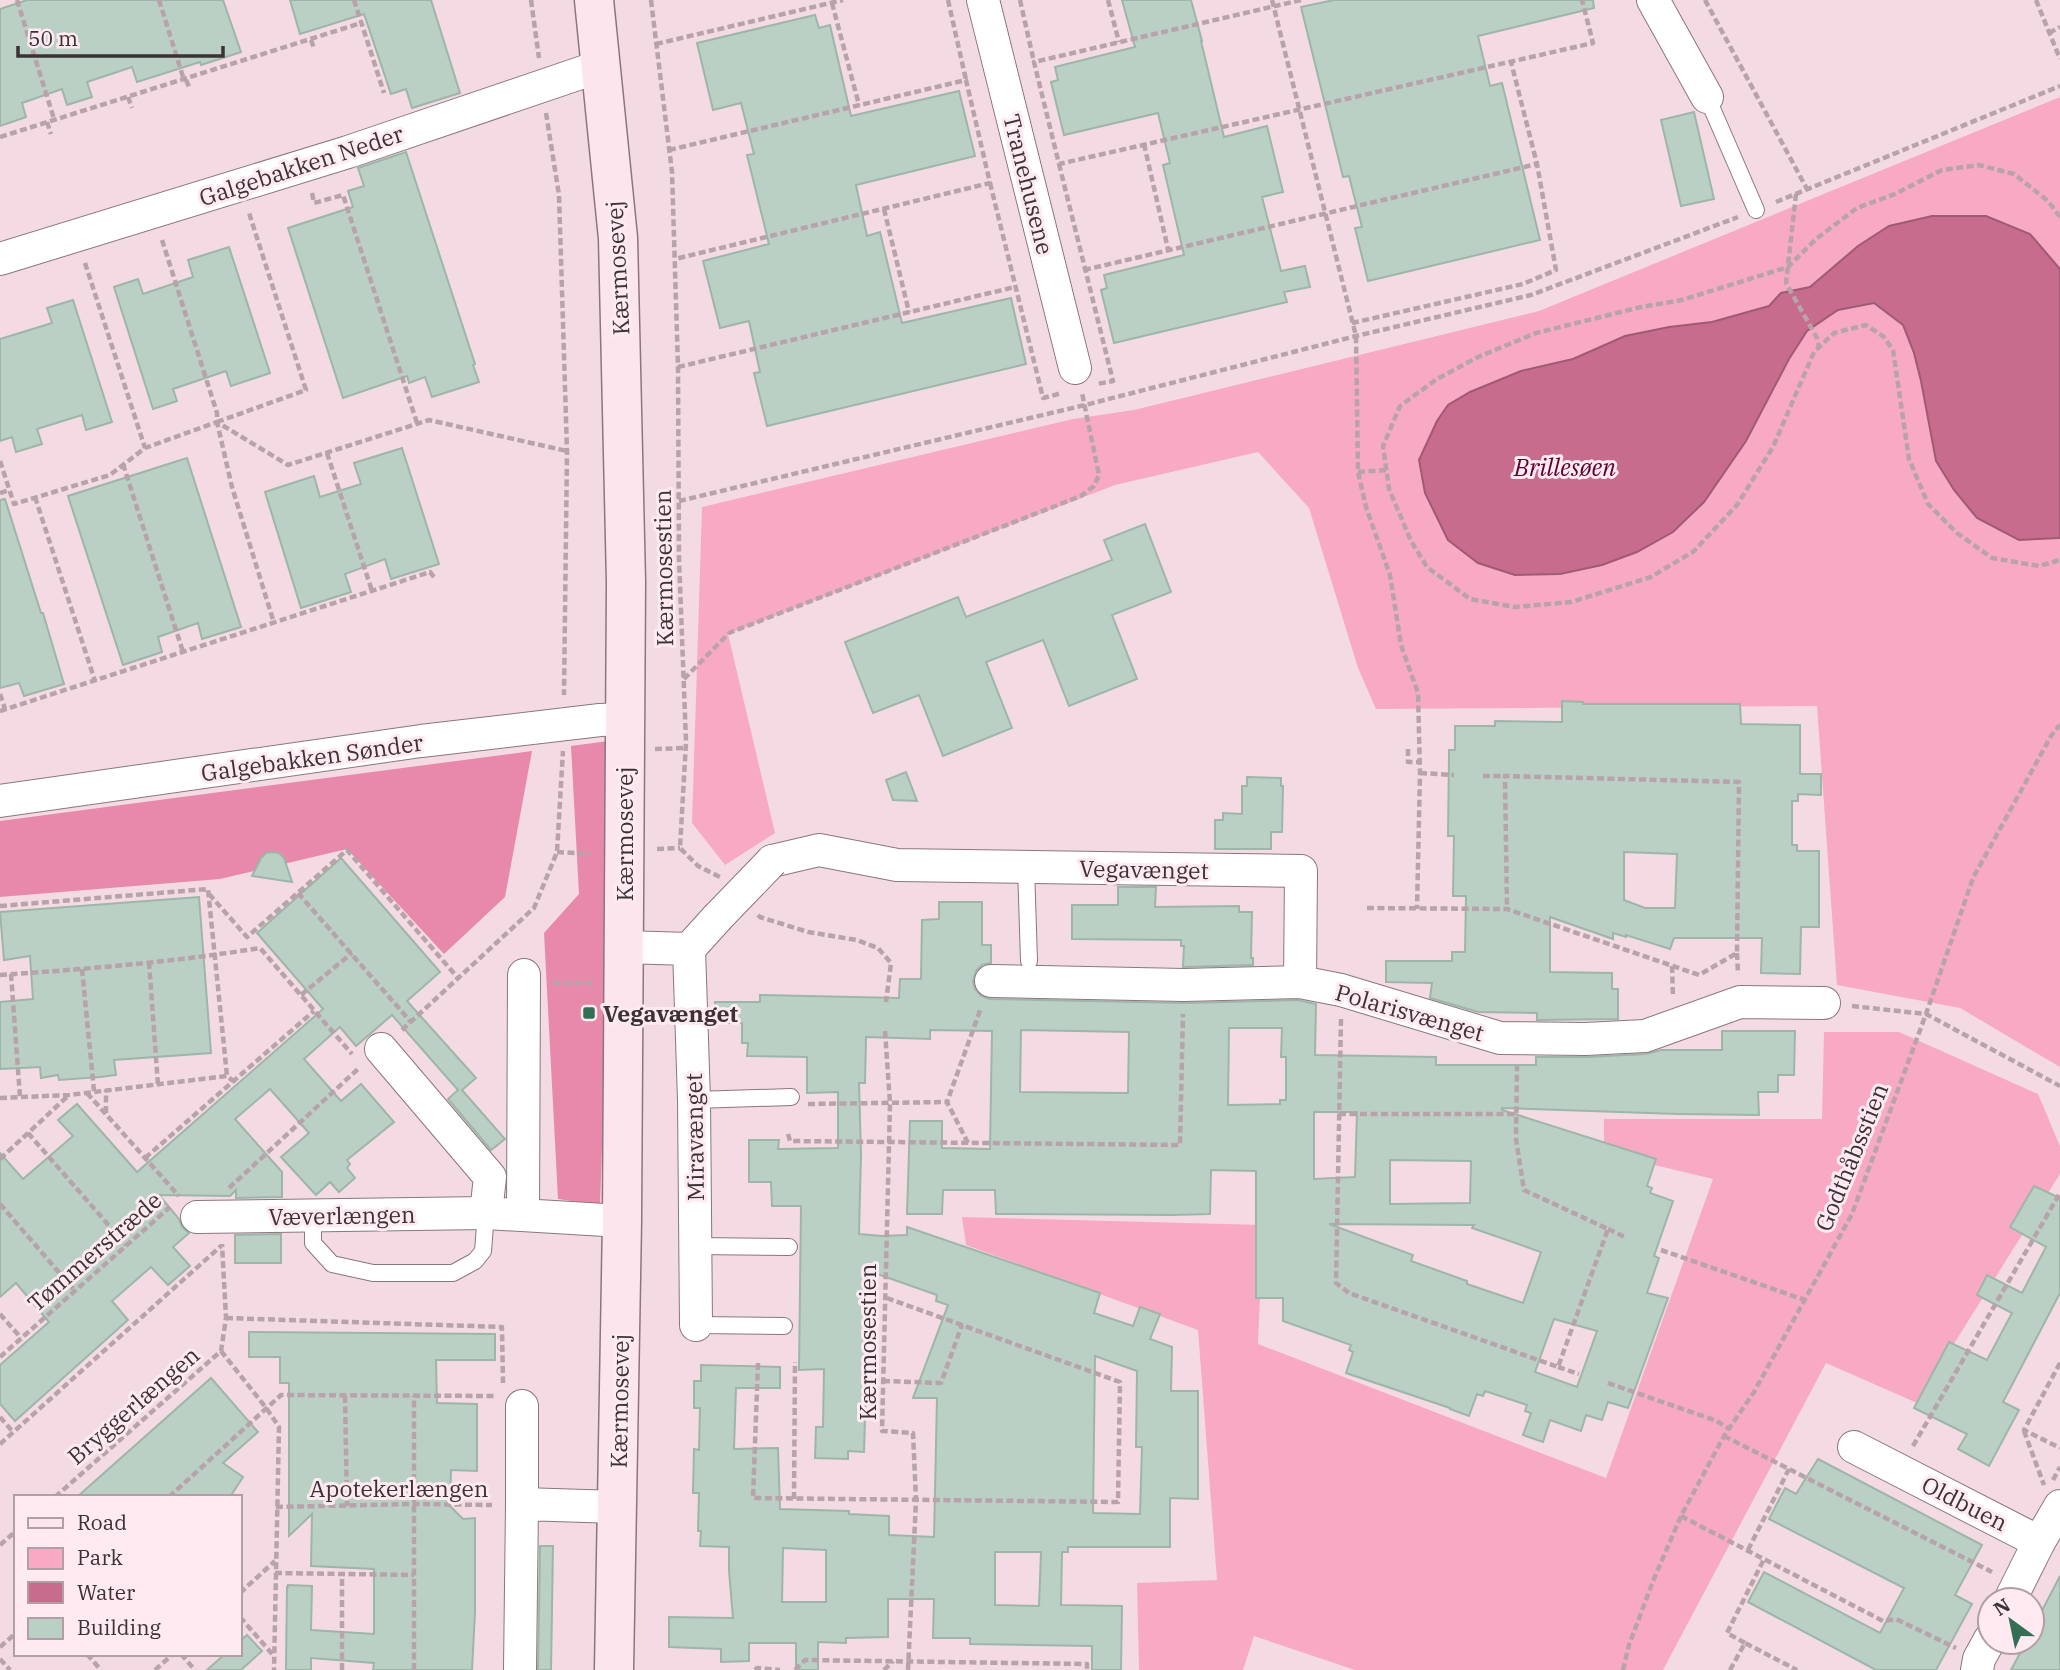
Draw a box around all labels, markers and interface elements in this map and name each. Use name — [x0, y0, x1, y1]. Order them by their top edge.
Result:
scale bar — [18, 14, 222, 58]
text: 50 m — [28, 24, 78, 52]
street label: Tranehusene — [997, 111, 1061, 257]
street label: Galgebakken Neder — [195, 118, 407, 212]
street label: Kærmosevej — [598, 200, 636, 336]
water label: Brillesøen — [1513, 451, 1616, 483]
street label: Kærmosestien — [647, 489, 679, 647]
street label: Galgebakken Sønder — [199, 727, 425, 787]
street label: Kærmosevej — [609, 767, 639, 901]
street label: Vegavænget — [1079, 853, 1209, 885]
street label: Polarisvænget — [1332, 976, 1488, 1048]
place label: Vegavænget — [603, 998, 739, 1028]
marker: Vegavænget — [581, 1005, 597, 1021]
street label: Miravænget — [678, 1073, 710, 1201]
street label: Godthåbsstien — [1808, 1079, 1894, 1235]
street label: Tømmerstræde — [21, 1185, 167, 1317]
street label: Væverlængen — [268, 1199, 416, 1231]
street label: Kærmosestien — [852, 1264, 882, 1420]
street label: Kærmosevej — [603, 1333, 635, 1469]
street label: Bryggerlængen — [61, 1339, 205, 1471]
street label: Oldbuen — [1917, 1469, 2013, 1537]
street label: Apotekerlængen — [310, 1473, 488, 1503]
legend — [14, 1495, 242, 1656]
text: Road — [77, 1508, 127, 1536]
text: Park — [77, 1543, 124, 1571]
text: Water — [77, 1578, 136, 1606]
north arrow — [1976, 1586, 2046, 1656]
text: N — [1989, 1593, 2015, 1621]
text: Building — [77, 1613, 162, 1641]

